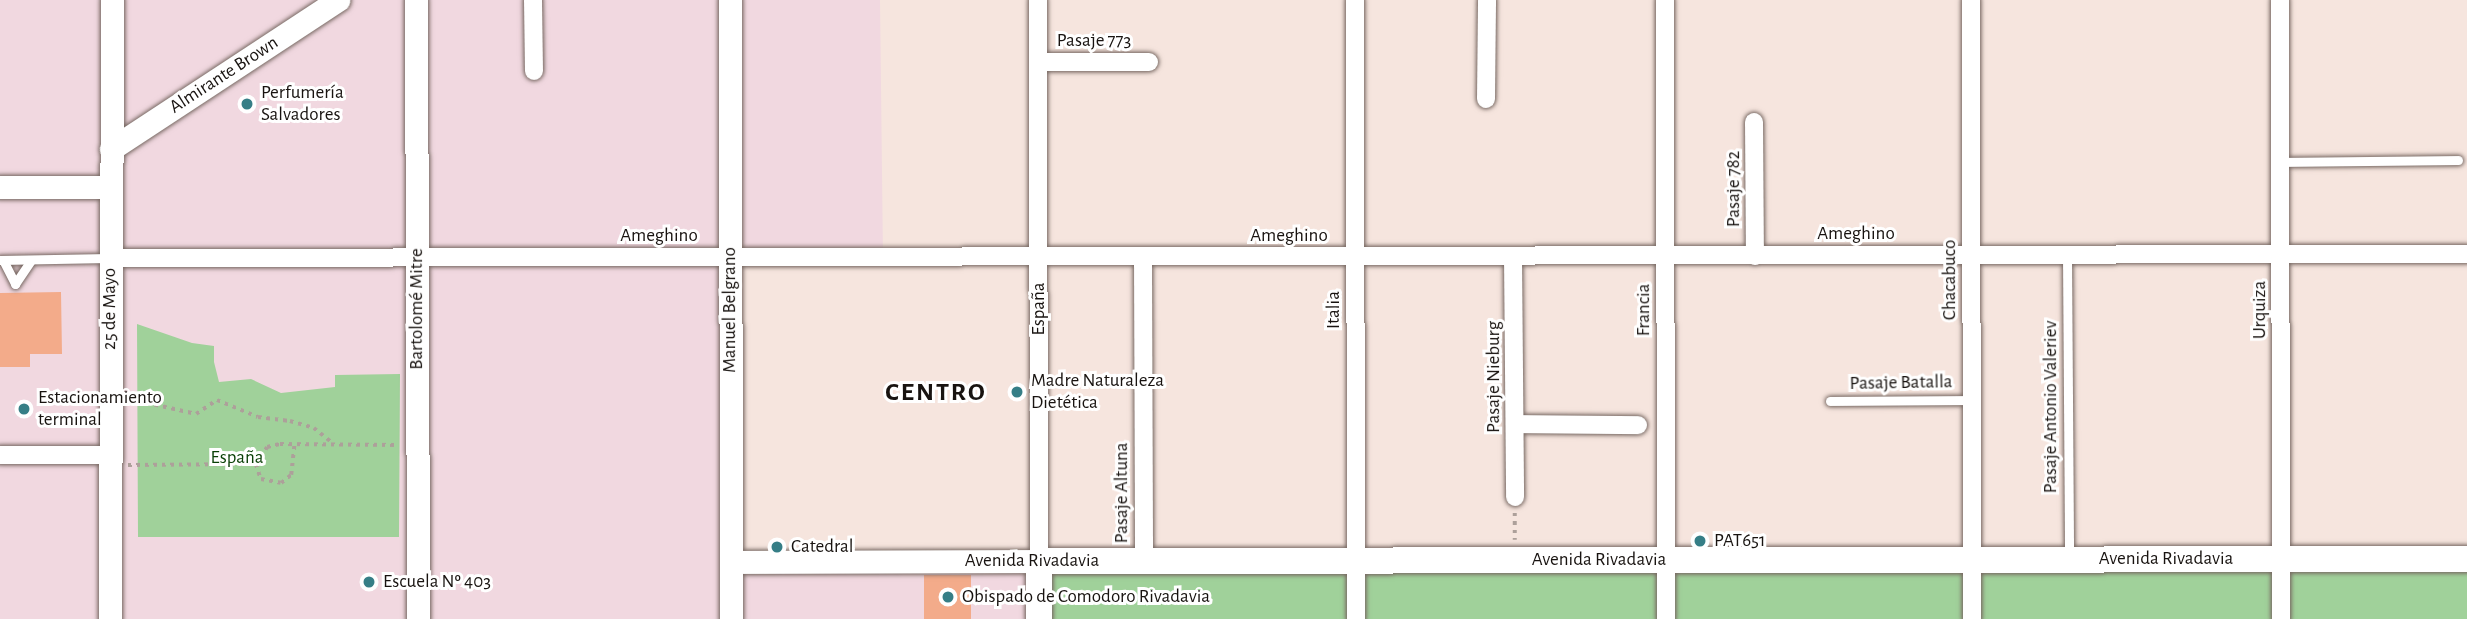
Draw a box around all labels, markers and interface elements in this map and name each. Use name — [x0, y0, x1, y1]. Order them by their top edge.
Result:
street label: Pasaje 773 — [1057, 30, 1131, 52]
street label: Almirante Brown — [165, 31, 283, 119]
place label: Perfumería Salvadores — [261, 82, 344, 126]
marker: Perfumería Salvadores — [239, 96, 255, 112]
street label: Pasaje 782 — [1723, 151, 1745, 227]
street label: Ameghino — [1817, 223, 1895, 245]
street label: Ameghino — [620, 225, 698, 247]
street label: Ameghino — [1250, 225, 1328, 247]
street label: Chacabuco — [1939, 240, 1961, 320]
street label: Manuel Belgrano — [719, 247, 741, 373]
street label: Bartolomé Mitre — [406, 248, 428, 370]
street label: 25 de Mayo — [99, 268, 121, 350]
street label: Urquiza — [2249, 281, 2271, 339]
street label: España — [1028, 282, 1050, 336]
street label: Francia — [1633, 284, 1655, 336]
street label: Italia — [1323, 291, 1345, 329]
street label: Pasaje Nieburg — [1483, 321, 1505, 433]
street label: Pasaje Antonio Valeriev — [2040, 321, 2062, 493]
place label: Madre Naturaleza Dietética — [1031, 370, 1164, 414]
street label: Pasaje Batalla — [1849, 371, 1953, 395]
district label: CENTRO — [886, 377, 986, 409]
marker: Madre Naturaleza Dietética — [1009, 384, 1025, 400]
place label: Estacionamiento terminal — [38, 387, 162, 431]
marker: Estacionamiento terminal — [16, 401, 32, 417]
street label: Pasaje Altuna — [1111, 443, 1133, 543]
park label: España — [210, 447, 264, 469]
place label: PAT651 — [1714, 530, 1766, 552]
marker: PAT651 — [1692, 533, 1708, 549]
place label: Catedral — [791, 536, 853, 558]
marker: Catedral — [769, 539, 785, 555]
street label: Avenida Rivadavia — [2099, 548, 2233, 570]
street label: Avenida Rivadavia — [1532, 549, 1666, 571]
street label: Avenida Rivadavia — [965, 550, 1099, 572]
place label: Escuela Nº 403 — [383, 571, 491, 593]
marker: Escuela Nº 403 — [361, 574, 377, 590]
place label: Obispado de Comodoro Rivadavia — [962, 586, 1210, 608]
marker: Obispado de Comodoro Rivadavia — [940, 589, 956, 605]

